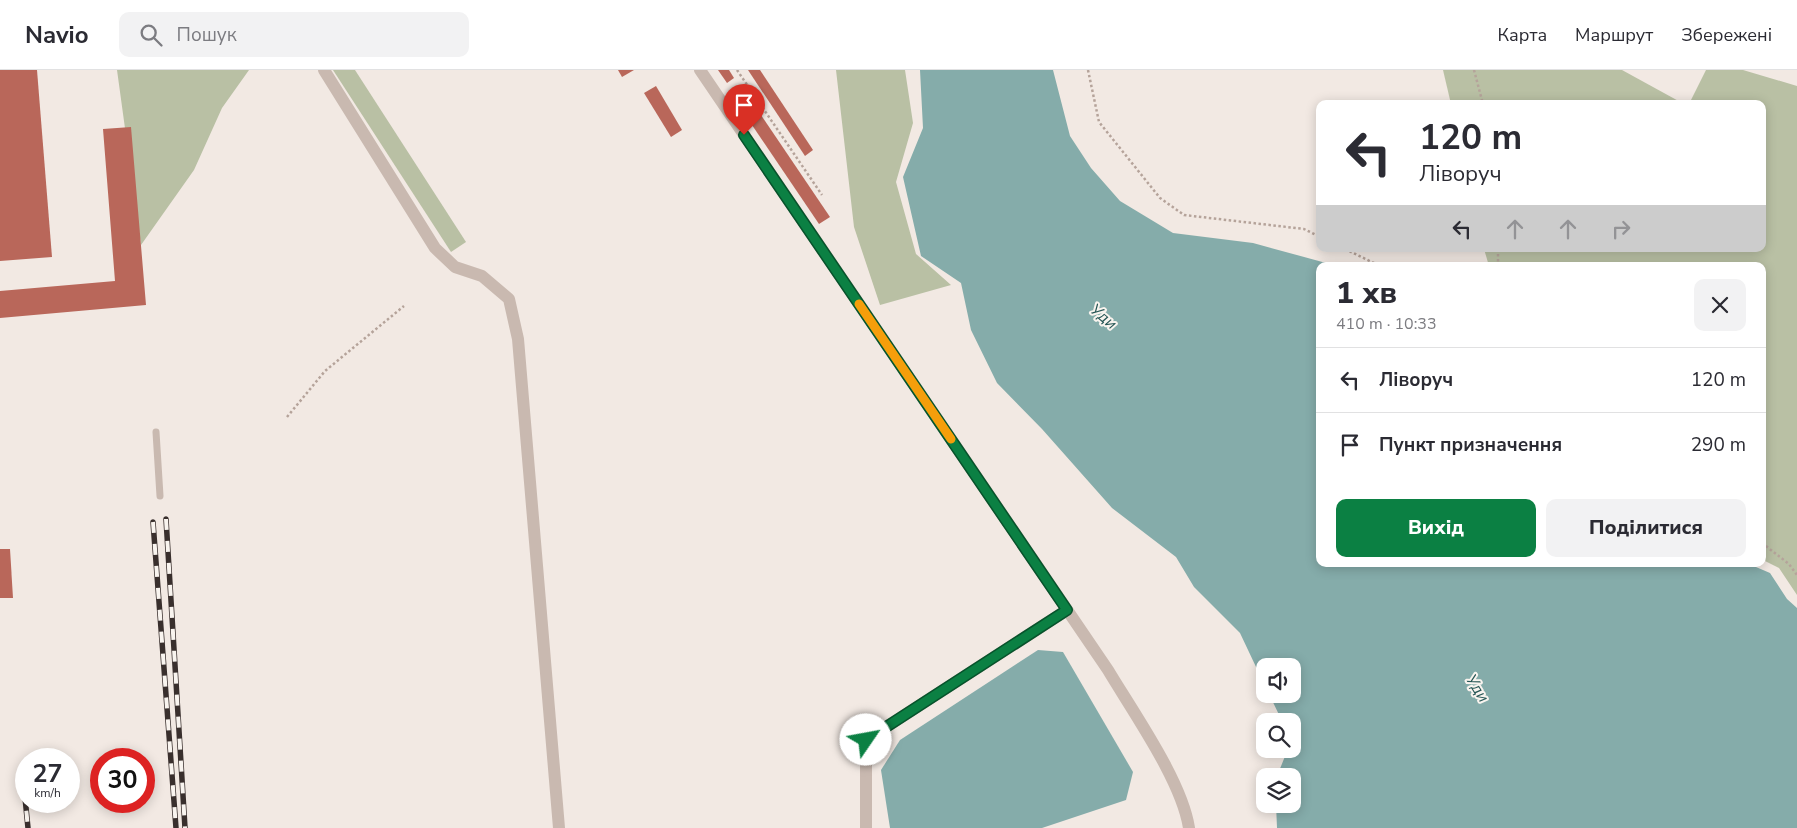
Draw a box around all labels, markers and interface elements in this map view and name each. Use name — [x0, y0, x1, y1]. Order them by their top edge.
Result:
search box — [119, 12, 469, 57]
text: Navio — [25, 19, 89, 51]
icon: search — [137, 21, 165, 49]
text: Пошук — [177, 22, 237, 48]
text: Карта — [1498, 23, 1547, 47]
text: Маршрут — [1575, 23, 1653, 47]
text: Збережені — [1681, 23, 1772, 47]
pin — [723, 84, 765, 135]
icon: arrive — [730, 91, 758, 119]
text: 120 m — [1419, 114, 1522, 161]
icon: left — [1336, 120, 1401, 185]
text: Ліворуч — [1419, 159, 1502, 189]
icon: left — [1448, 215, 1476, 243]
icon: ahead — [1501, 215, 1529, 243]
icon: ahead — [1554, 215, 1582, 243]
icon: right — [1607, 215, 1635, 243]
text: 1 хв — [1336, 273, 1397, 314]
button: close — [1694, 279, 1746, 331]
water label: Уди — [1085, 299, 1122, 335]
text: 410 m · 10:33 — [1336, 313, 1437, 335]
icon: left — [1336, 366, 1364, 394]
text: Ліворуч — [1379, 367, 1453, 393]
text: 120 m — [1691, 367, 1746, 393]
icon: arrive — [1336, 431, 1364, 459]
text: Пункт призначення — [1379, 432, 1562, 458]
text: 290 m — [1691, 432, 1746, 458]
button: Вихід — [1336, 499, 1536, 557]
button: Поділитися — [1546, 499, 1746, 557]
map controls — [1256, 658, 1301, 813]
button: sound — [1256, 658, 1301, 703]
water label: Уди — [1460, 670, 1494, 707]
position arrow — [839, 713, 891, 765]
button: search — [1256, 713, 1301, 758]
speed limit sign: 30 — [90, 748, 155, 813]
text: 27 — [32, 757, 63, 791]
button: layers — [1256, 768, 1301, 813]
text: km/h — [34, 785, 61, 801]

